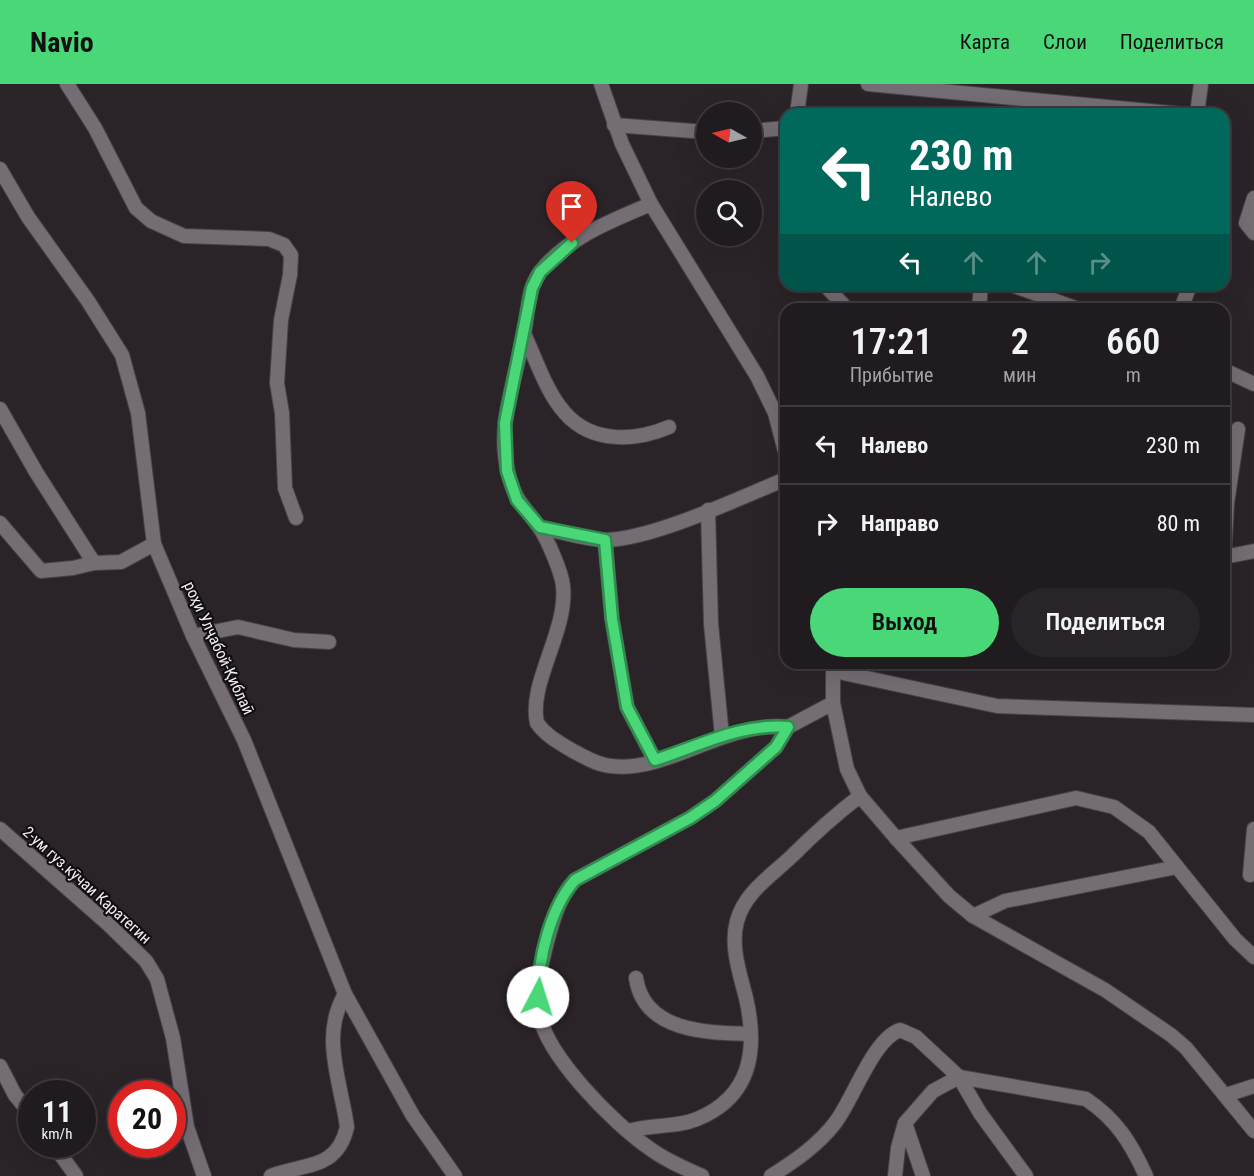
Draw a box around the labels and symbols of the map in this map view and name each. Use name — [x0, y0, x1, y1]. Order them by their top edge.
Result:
north arrow — [696, 102, 762, 168]
pin — [546, 181, 597, 243]
street label: роҳи Улҷабой-Қиблаӣ — [180, 578, 258, 718]
street label: 2-ум гуз.кӯчаи Каратегин — [19, 822, 155, 948]
position arrow — [506, 965, 570, 1029]
speed limit sign: 20 — [108, 1080, 186, 1158]

